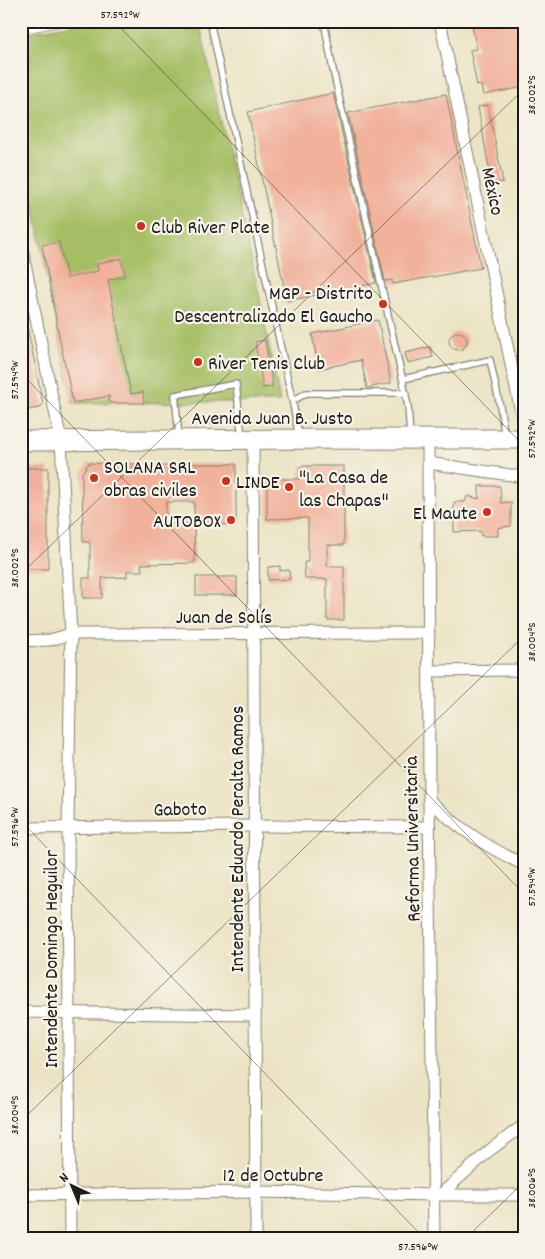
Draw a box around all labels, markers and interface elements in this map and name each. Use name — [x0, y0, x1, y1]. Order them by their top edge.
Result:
text: 57.592°W — [100, 7, 140, 24]
text: 38.002°S — [524, 75, 541, 115]
street label: México — [472, 165, 510, 218]
place label: Club River Plate — [151, 215, 270, 243]
marker: Club River Plate — [135, 220, 147, 232]
place label: MGP - Distrito Descentralizado El Gaucho — [174, 281, 373, 332]
marker: MGP - Distrito Descentralizado El Gaucho — [377, 298, 389, 310]
place label: River Tenis Club — [208, 351, 325, 379]
marker: River Tenis Club — [192, 356, 204, 368]
text: 57.594°W — [7, 360, 24, 399]
street label: Avenida Juan B. Justo — [191, 406, 353, 434]
text: 57.592°W — [524, 419, 541, 459]
place label: SOLANA SRL obras civiles — [104, 455, 197, 506]
place label: "La Casa de las Chapas" — [299, 465, 389, 516]
place label: LINDE — [236, 470, 280, 498]
marker: SOLANA SRL obras civiles — [88, 472, 100, 484]
marker: LINDE — [220, 475, 232, 487]
marker: "La Casa de las Chapas" — [283, 481, 295, 493]
place label: El Maute — [413, 501, 477, 529]
marker: El Maute — [481, 506, 493, 518]
place label: AUTOBOX — [153, 509, 221, 537]
marker: AUTOBOX — [225, 514, 237, 526]
text: 38.002°S — [7, 548, 24, 588]
street label: Juan de Solís — [176, 605, 272, 633]
text: 38.004°S — [524, 622, 541, 662]
street label: Intendente Eduardo Peralta Ramos — [225, 706, 253, 972]
street label: Reforma Universitaria — [399, 755, 429, 922]
street label: Gaboto — [153, 797, 207, 825]
text: 57.596°W — [7, 807, 24, 847]
street label: Intendente Domingo Heguilor — [39, 849, 67, 1068]
text: 57.594°W — [524, 867, 541, 906]
text: 38.004°S — [7, 1095, 24, 1135]
north arrow — [48, 1162, 98, 1212]
street label: 12 de Octubre — [223, 1163, 324, 1191]
text: N — [55, 1168, 74, 1188]
text: 38.006°S — [524, 1168, 541, 1208]
text: 57.596°W — [398, 1239, 438, 1256]

